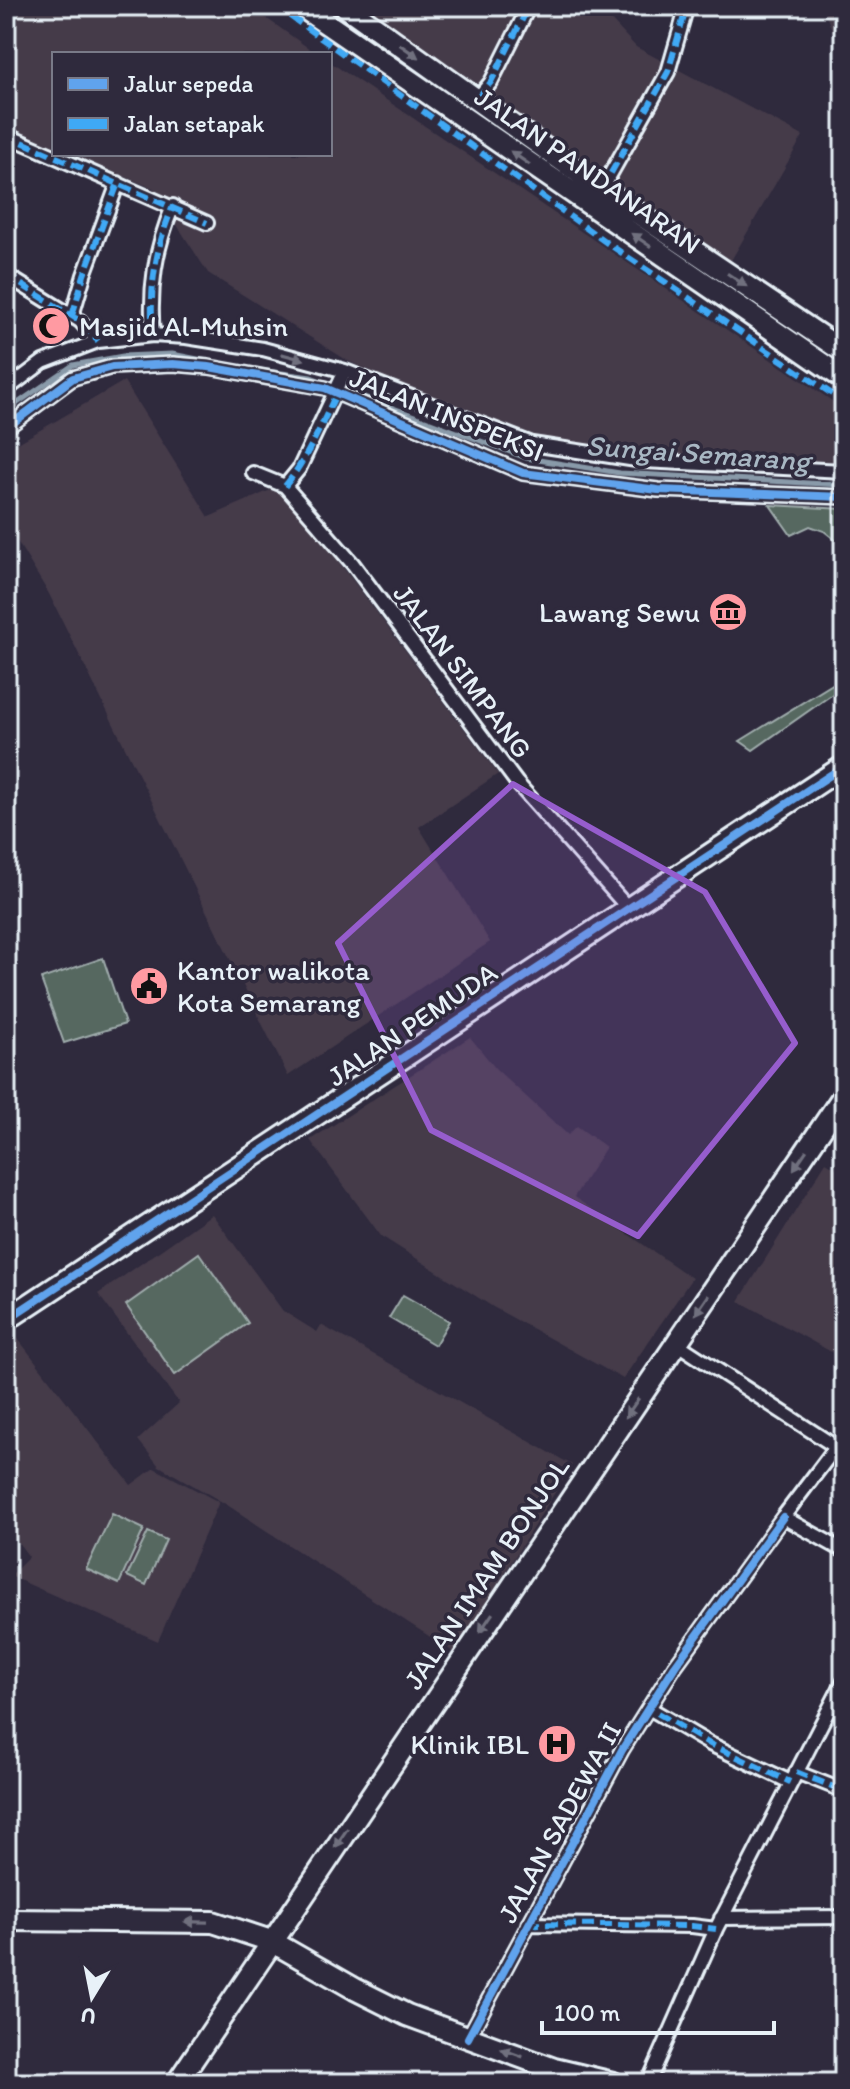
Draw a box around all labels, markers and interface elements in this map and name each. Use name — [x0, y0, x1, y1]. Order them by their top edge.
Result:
one-way arrow — [398, 43, 419, 58]
legend — [52, 52, 332, 156]
text: Jalur sepeda — [124, 69, 253, 98]
street label: JALAN PANDANARAN — [468, 79, 708, 261]
text: Jalan setapak — [124, 109, 265, 138]
one-way arrow — [510, 151, 531, 166]
one-way arrow — [630, 233, 651, 248]
one-way arrow — [726, 272, 747, 287]
mosque icon: Masjid Al-Muhsin — [30, 305, 72, 347]
place label: Masjid Al-Muhsin — [79, 309, 288, 343]
one-way arrow — [280, 351, 305, 363]
street label: JALAN INSPEKSI — [345, 360, 549, 468]
water label: Sungai Semarang — [585, 426, 815, 479]
street label: JALAN SIMPANG — [386, 577, 540, 765]
museum icon: Lawang Sewu — [707, 591, 749, 633]
place label: Lawang Sewu — [539, 595, 700, 629]
place label: Kantor walikota Kota Semarang — [177, 953, 370, 1019]
street label: JALAN PEMUDA — [321, 955, 503, 1093]
public building icon: Kantor walikota Kota Semarang — [128, 965, 170, 1007]
one-way arrow — [793, 1149, 808, 1171]
one-way arrow — [695, 1294, 710, 1315]
one-way arrow — [625, 1397, 640, 1418]
street label: JALAN IMAM BONJOL — [396, 1451, 576, 1695]
one-way arrow — [479, 1612, 494, 1633]
street label: JALAN SADEWA II — [490, 1716, 628, 1928]
hospital icon: Klinik IBL — [536, 1723, 578, 1765]
place label: Klinik IBL — [410, 1727, 529, 1761]
one-way arrow — [333, 1828, 348, 1849]
one-way arrow — [183, 1916, 208, 1928]
north arrow — [52, 1957, 132, 2037]
scale bar — [542, 1985, 774, 2035]
text: 100 m — [554, 1998, 620, 2027]
text: U — [79, 2002, 98, 2031]
one-way arrow — [499, 2047, 523, 2059]

